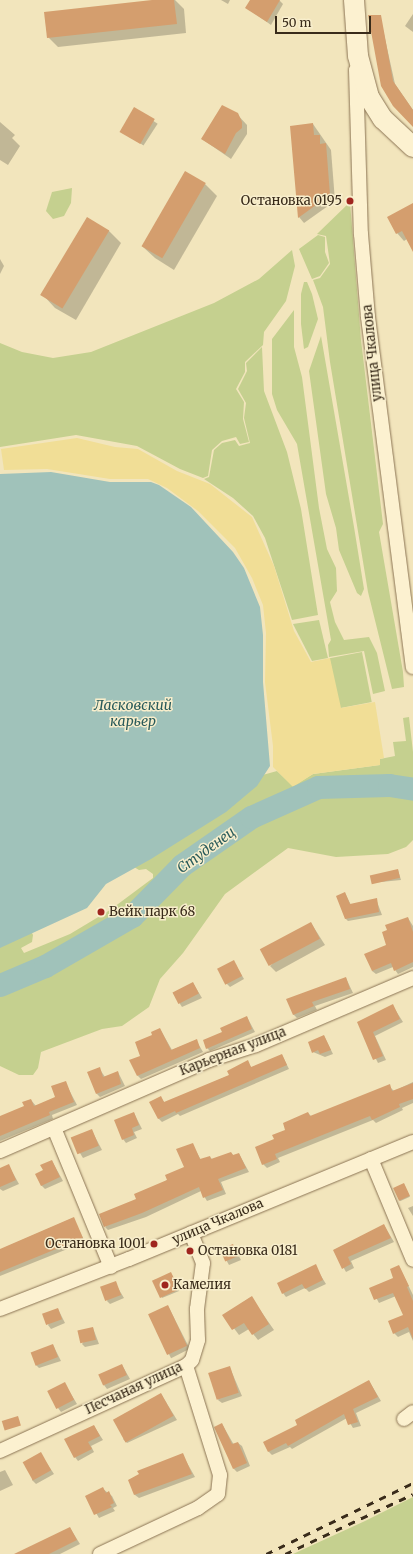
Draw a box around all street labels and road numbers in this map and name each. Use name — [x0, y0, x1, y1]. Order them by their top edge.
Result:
street label: улица Чкалова — [360, 304, 386, 402]
street label: Карьерная улица — [178, 1025, 288, 1079]
street label: улица Чкалова — [170, 1196, 266, 1248]
street label: Песчаная улица — [83, 1360, 185, 1418]

